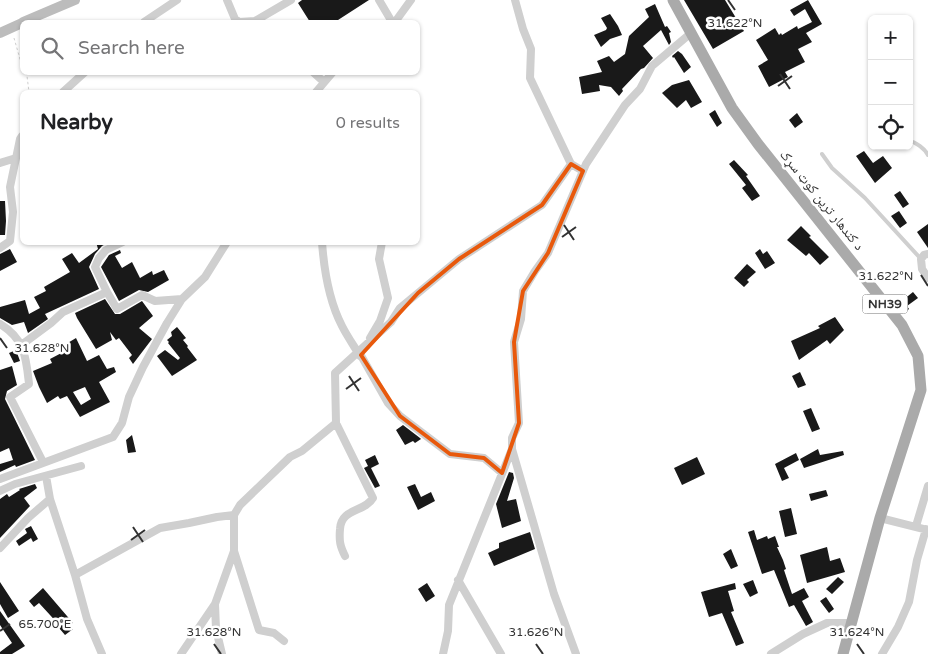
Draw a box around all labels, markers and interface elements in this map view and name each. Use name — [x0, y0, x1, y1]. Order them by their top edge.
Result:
map controls — [868, 15, 913, 150]
button: + — [868, 15, 913, 60]
text: 31.622°N — [708, 16, 762, 30]
search box — [20, 20, 420, 75]
icon: search — [38, 34, 66, 62]
text: Search here — [78, 37, 185, 59]
button: − — [868, 60, 913, 105]
button: locate — [868, 105, 913, 150]
text: Nearby — [40, 110, 113, 135]
text: 0 results — [336, 113, 400, 133]
street label: د کندهار ترين کوټ سړک — [776, 146, 868, 254]
text: 31.622°N — [859, 269, 913, 283]
road number: NH39 — [862, 294, 908, 314]
text: 31.628°N — [15, 341, 69, 355]
text: 65.700°E — [19, 617, 72, 631]
text: 31.628°N — [187, 625, 241, 639]
text: 31.626°N — [509, 625, 563, 639]
text: 31.624°N — [830, 625, 884, 639]

